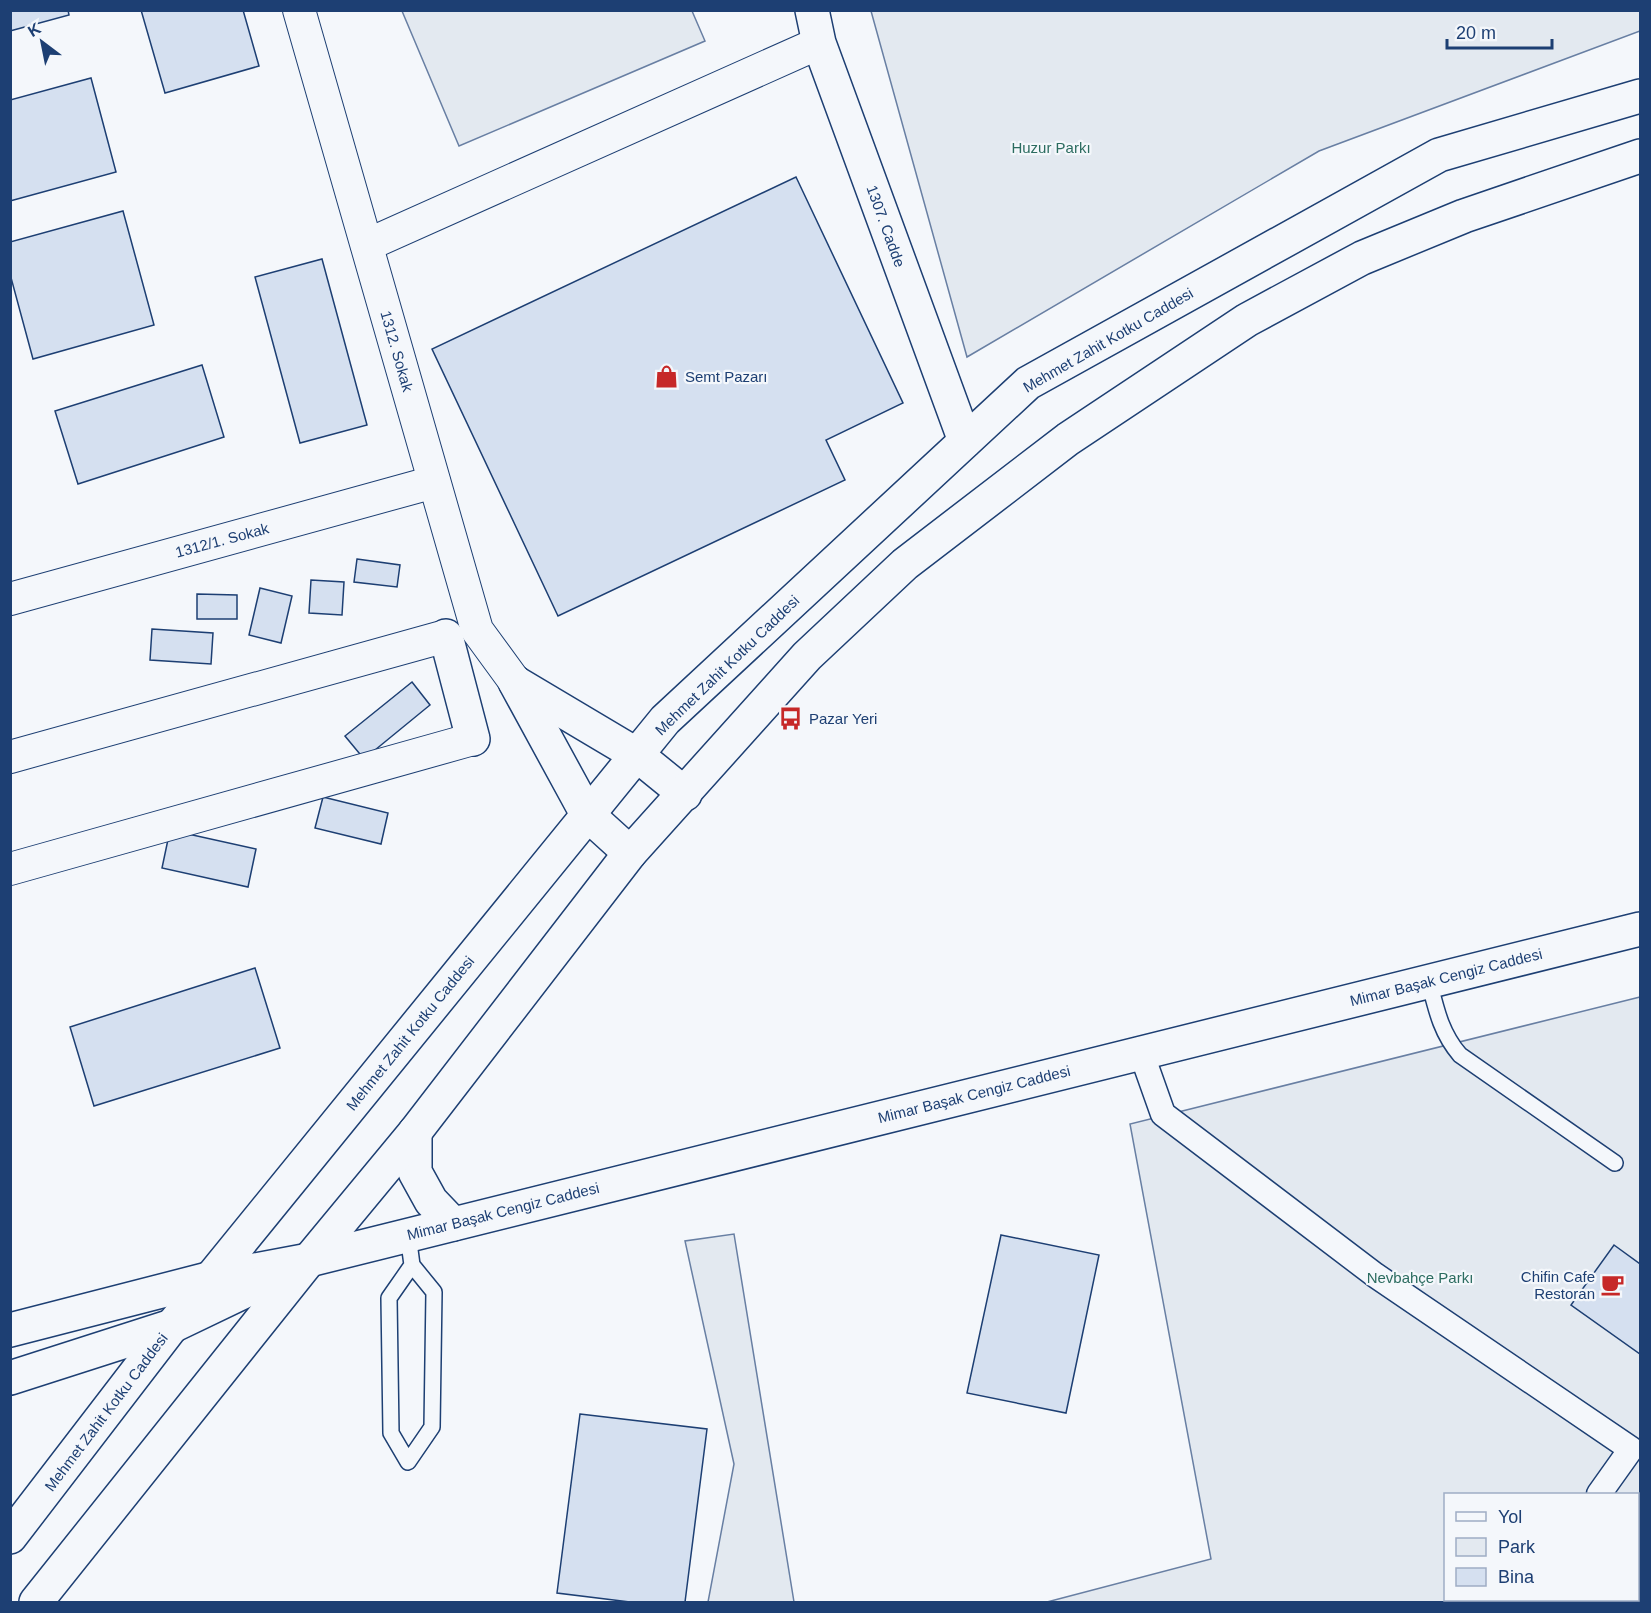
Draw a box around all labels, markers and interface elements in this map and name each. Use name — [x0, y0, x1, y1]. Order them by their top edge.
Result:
north arrow — [12, 12, 72, 72]
scale bar — [1447, 12, 1552, 50]
text: K — [25, 19, 44, 40]
text: 20 m — [1456, 23, 1496, 43]
park label: Huzur Parkı — [1011, 139, 1091, 156]
street label: 1307. Cadde — [863, 183, 909, 269]
street label: Mehmet Zahit Kotku Caddesi — [1020, 284, 1196, 396]
street label: 1312. Sokak — [377, 309, 417, 394]
shop icon: Semt Pazarı — [654, 363, 680, 389]
place label: Semt Pazarı — [685, 368, 768, 385]
street label: 1312/1. Sokak — [173, 519, 271, 561]
street label: Mehmet Zahit Kotku Caddesi — [652, 592, 802, 738]
bus stop icon: Pazar Yeri — [778, 705, 804, 731]
place label: Pazar Yeri — [809, 710, 877, 727]
street label: Mimar Başak Cengiz Caddesi — [1348, 945, 1544, 1009]
street label: Mehmet Zahit Kotku Caddesi — [343, 952, 477, 1114]
street label: Mimar Başak Cengiz Caddesi — [876, 1062, 1072, 1126]
street label: Mimar Başak Cengiz Caddesi — [405, 1179, 601, 1243]
place label: Chifin Cafe Restoran — [1521, 1268, 1595, 1302]
park label: Nevbahçe Parkı — [1367, 1269, 1473, 1286]
cafe icon: Chifin Cafe Restoran — [1600, 1272, 1626, 1298]
street label: Mehmet Zahit Kotku Caddesi — [41, 1330, 171, 1494]
legend — [1444, 1493, 1639, 1601]
text: Yol — [1498, 1507, 1522, 1527]
text: Park — [1498, 1537, 1536, 1557]
text: Bina — [1498, 1567, 1535, 1587]

